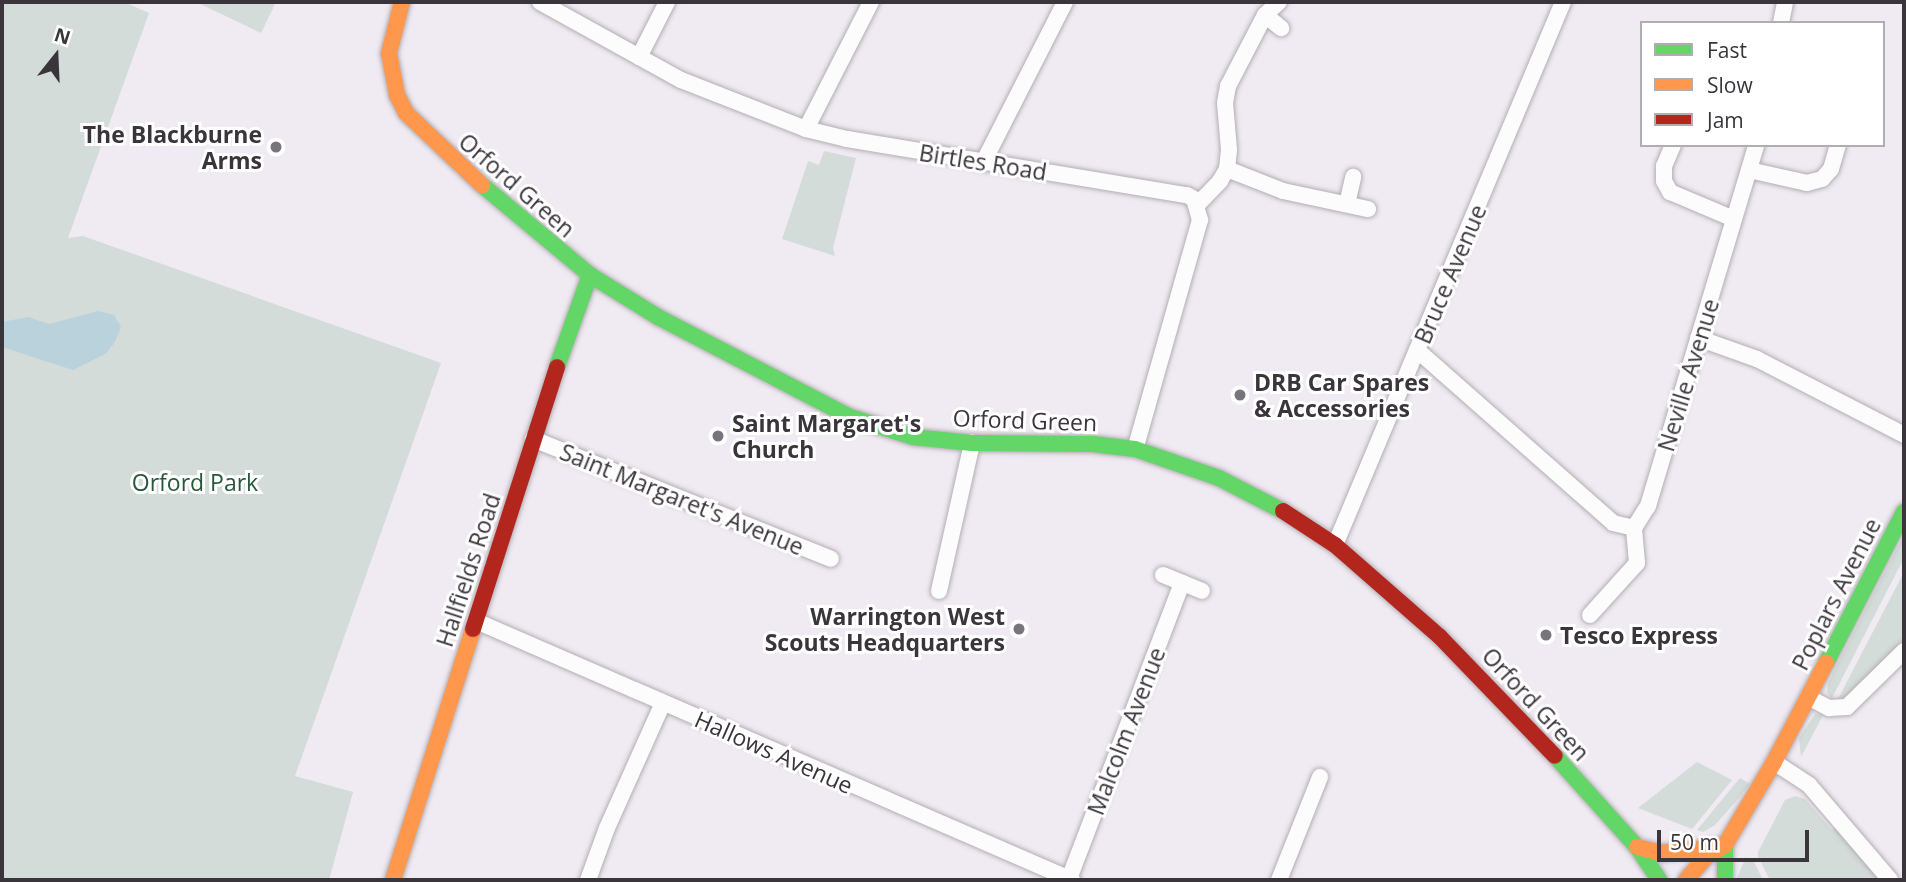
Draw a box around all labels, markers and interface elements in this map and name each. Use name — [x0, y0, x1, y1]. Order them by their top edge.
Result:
north arrow — [21, 21, 91, 91]
text: N — [51, 21, 74, 51]
legend — [1640, 21, 1885, 147]
text: Fast — [1707, 36, 1747, 64]
text: Slow — [1707, 71, 1753, 99]
text: Jam — [1707, 106, 1744, 134]
place label: The Blackburne Arms — [83, 120, 262, 174]
street label: Orford Green — [453, 127, 581, 243]
street label: Birtles Road — [917, 138, 1049, 186]
marker: The Blackburne Arms — [268, 139, 284, 155]
street label: Bruce Avenue — [1408, 200, 1492, 348]
street label: Neville Avenue — [1652, 295, 1724, 455]
place label: DRB Car Spares & Accessories — [1254, 368, 1429, 422]
marker: DRB Car Spares & Accessories — [1232, 387, 1248, 403]
street label: Orford Green — [952, 404, 1098, 436]
place label: Saint Margaret's Church — [732, 409, 921, 463]
marker: Saint Margaret's Church — [710, 428, 726, 444]
street label: Saint Margaret's Avenue — [556, 437, 808, 561]
park label: Orford Park — [132, 468, 258, 496]
street label: Hallfields Road — [430, 490, 506, 650]
street label: Poplars Avenue — [1786, 513, 1886, 675]
place label: Warrington West Scouts Headquarters — [765, 602, 1005, 656]
marker: Warrington West Scouts Headquarters — [1011, 621, 1027, 637]
place label: Tesco Express — [1560, 621, 1718, 649]
marker: Tesco Express — [1538, 627, 1554, 643]
street label: Orford Green — [1477, 642, 1595, 766]
street label: Malcolm Avenue — [1081, 643, 1171, 819]
street label: Hallows Avenue — [691, 705, 857, 799]
scale bar — [1661, 816, 1813, 860]
text: 50 m — [1670, 828, 1719, 856]

